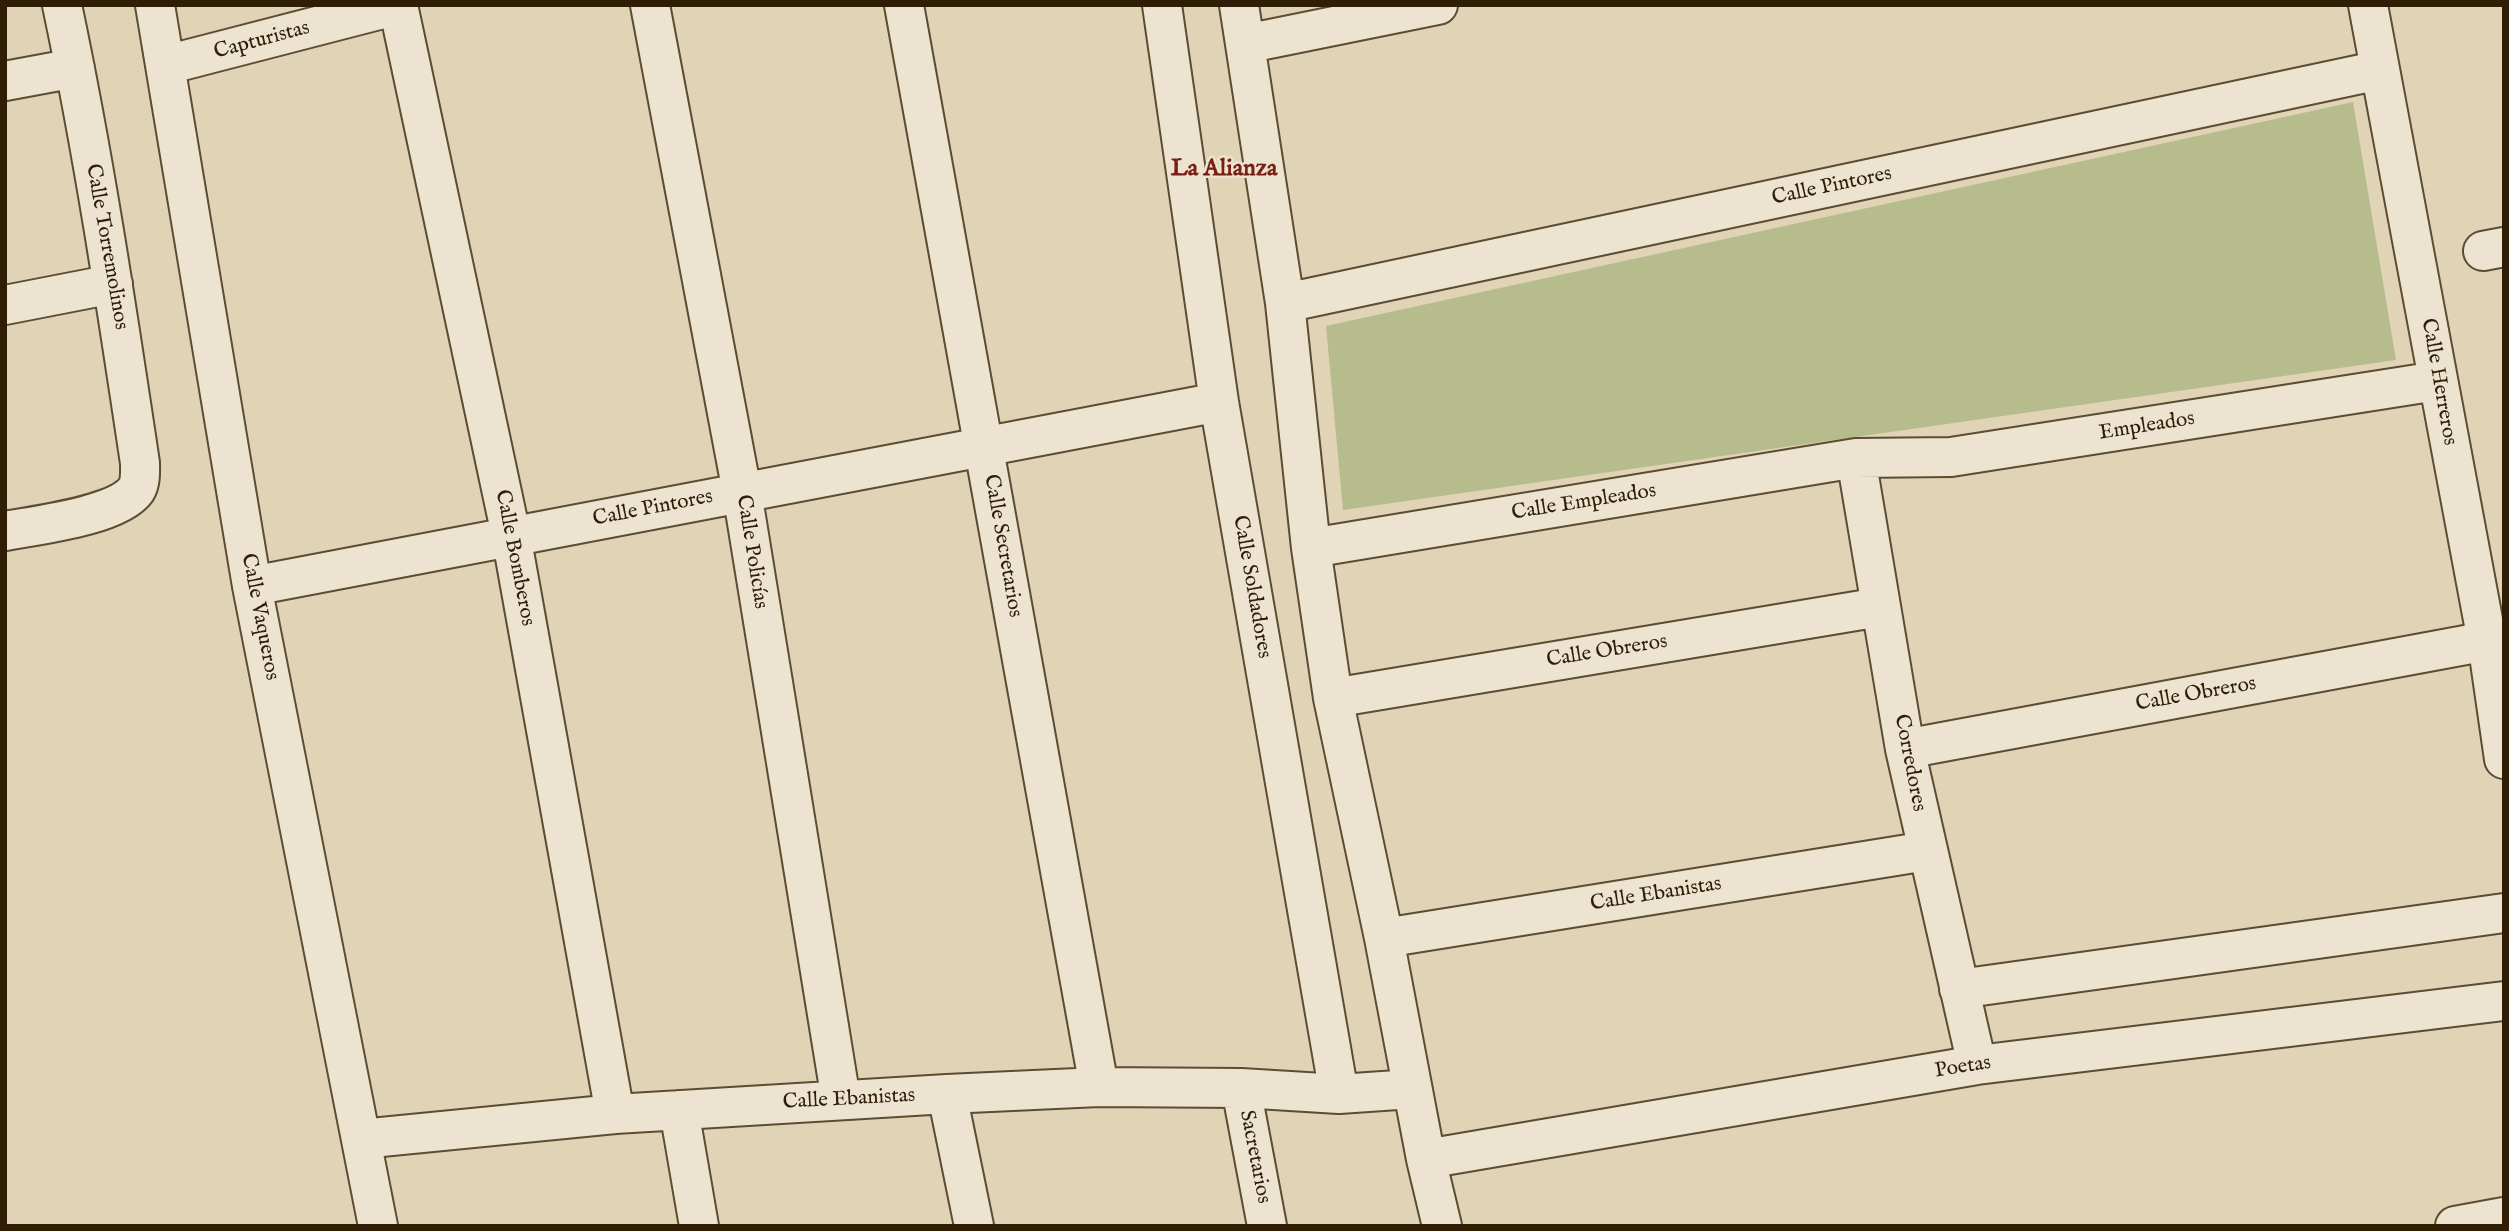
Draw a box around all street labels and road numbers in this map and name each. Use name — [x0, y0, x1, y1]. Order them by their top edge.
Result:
street label: Capturistas — [211, 16, 313, 66]
street label: Calle Torremolinos — [79, 162, 133, 332]
street label: Calle Pintores — [1770, 162, 1894, 212]
street label: Calle Herreros — [2414, 317, 2462, 447]
street label: Empleados — [2097, 407, 2197, 447]
street label: Calle Secretarios — [977, 473, 1027, 619]
street label: Calle Empleados — [1510, 479, 1658, 527]
street label: Calle Pintores — [591, 485, 715, 533]
street label: Calle Bomberos — [488, 488, 540, 628]
street label: Calle Policías — [730, 493, 772, 611]
street label: Calle Soldadores — [1226, 513, 1276, 661]
street label: Calle Vaqueros — [234, 552, 284, 682]
street label: Calle Obreros — [1545, 630, 1669, 674]
street label: Calle Obreros — [2134, 672, 2258, 718]
street label: Corredores — [1887, 712, 1931, 814]
street label: Calle Ebanistas — [1589, 872, 1723, 918]
street label: Poetas — [1933, 1051, 1993, 1085]
street label: Calle Ebanistas — [782, 1084, 916, 1116]
street label: Sacretarios — [1233, 1108, 1275, 1206]

